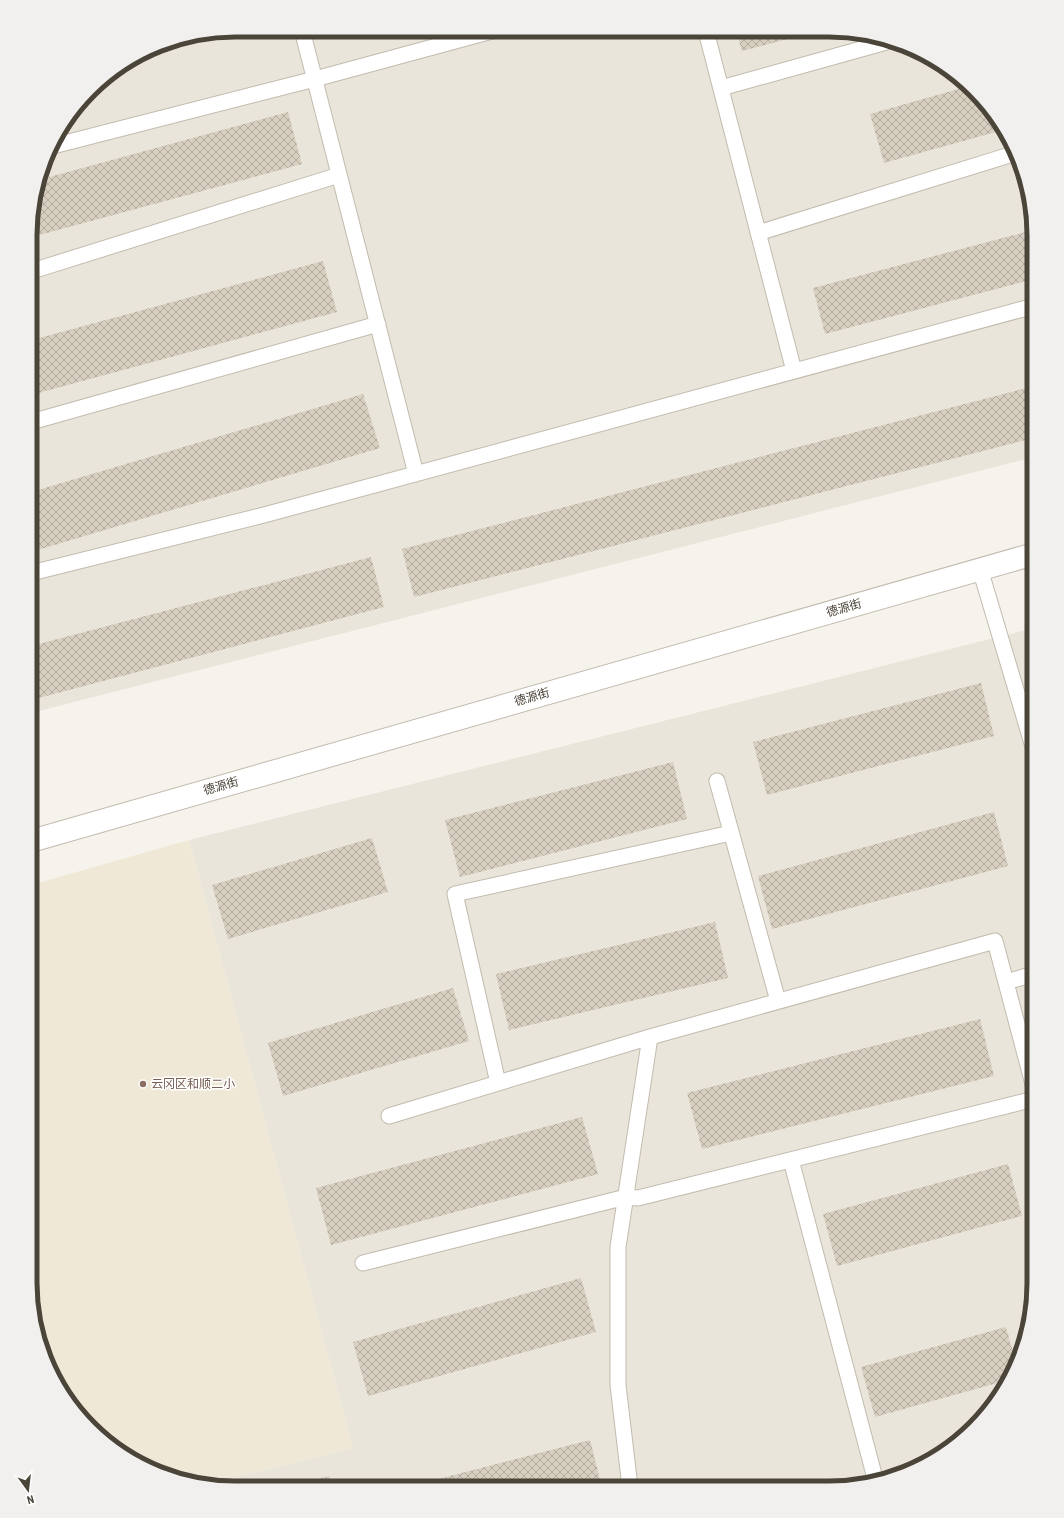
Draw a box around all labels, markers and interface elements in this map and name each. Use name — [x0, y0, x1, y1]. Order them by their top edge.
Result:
street label: 德源街 — [825, 596, 863, 620]
street label: 德源街 — [513, 685, 551, 709]
street label: 德源街 — [202, 774, 240, 798]
place label: 云冈区和顺二小 — [151, 1077, 235, 1091]
marker: 云冈区和顺二小 — [138, 1079, 148, 1089]
north arrow — [8, 1470, 48, 1510]
text: N — [25, 1492, 35, 1506]

